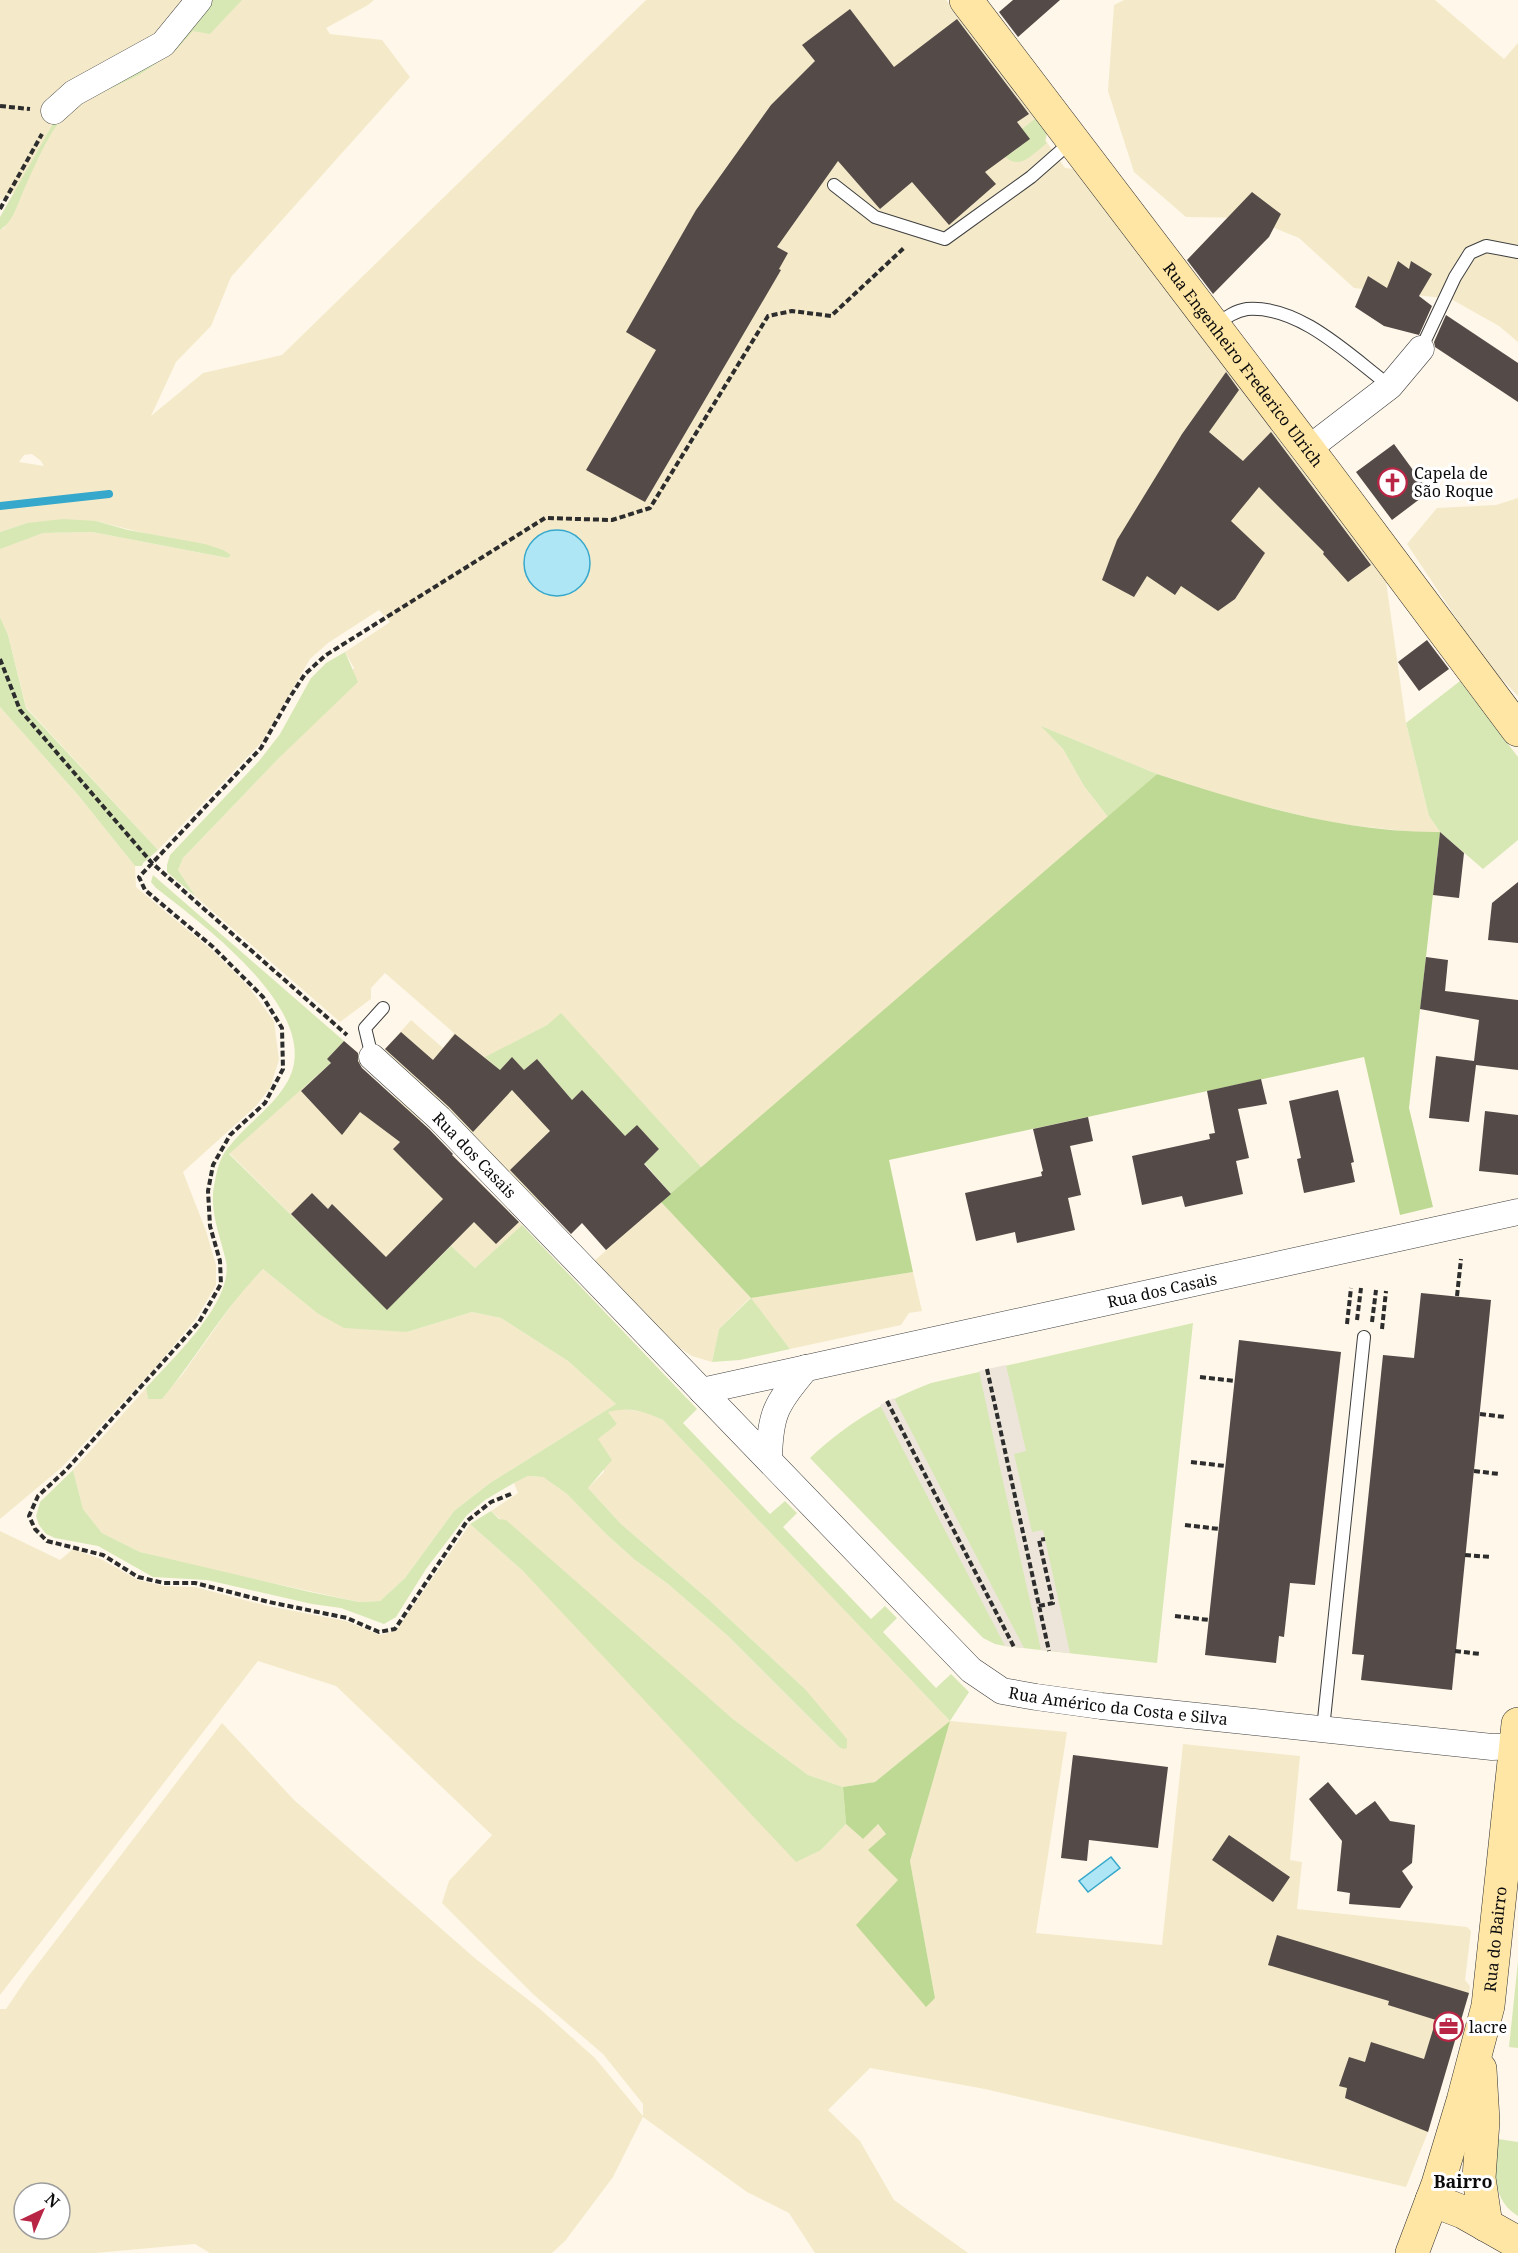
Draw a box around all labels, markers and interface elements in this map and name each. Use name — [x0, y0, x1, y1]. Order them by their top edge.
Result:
street label: Rua Engenheiro Frederico Ulrich — [1158, 258, 1328, 471]
place label: Capela de São Roque — [1414, 462, 1493, 502]
church icon: Capela de São Roque — [1377, 466, 1409, 498]
street label: Rua dos Casais — [428, 1107, 521, 1203]
street label: Rua dos Casais — [1105, 1267, 1219, 1313]
street label: Rua Américo da Costa e Silva — [1007, 1681, 1229, 1730]
street label: Rua do Bairro — [1479, 1885, 1512, 1993]
office icon: lacre — [1432, 2011, 1464, 2043]
place label: lacre — [1469, 2016, 1507, 2038]
district label: Bairro — [1433, 2169, 1493, 2193]
north arrow — [12, 2181, 72, 2241]
text: N — [40, 2188, 65, 2213]

